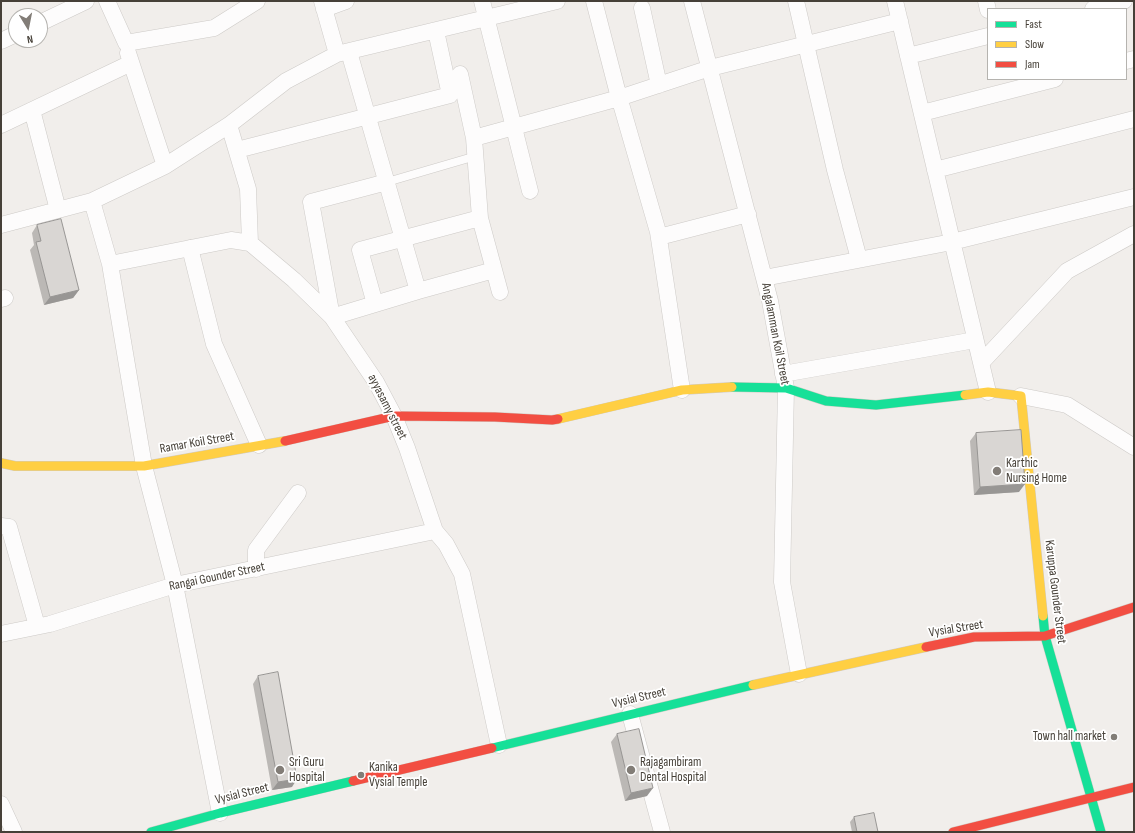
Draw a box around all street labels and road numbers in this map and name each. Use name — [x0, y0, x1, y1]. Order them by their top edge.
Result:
street label: Angalamman Koil Street — [757, 282, 793, 386]
street label: ayyasamy street — [364, 372, 410, 442]
street label: Ramar Koil Street — [159, 429, 235, 457]
street label: Karuppa Gounder Street — [1041, 539, 1069, 645]
street label: Rangai Gounder Street — [168, 559, 266, 595]
street label: Vysial Street — [928, 617, 984, 641]
street label: Vysial Street — [611, 684, 667, 712]
street label: Vysial Street — [213, 780, 271, 808]

